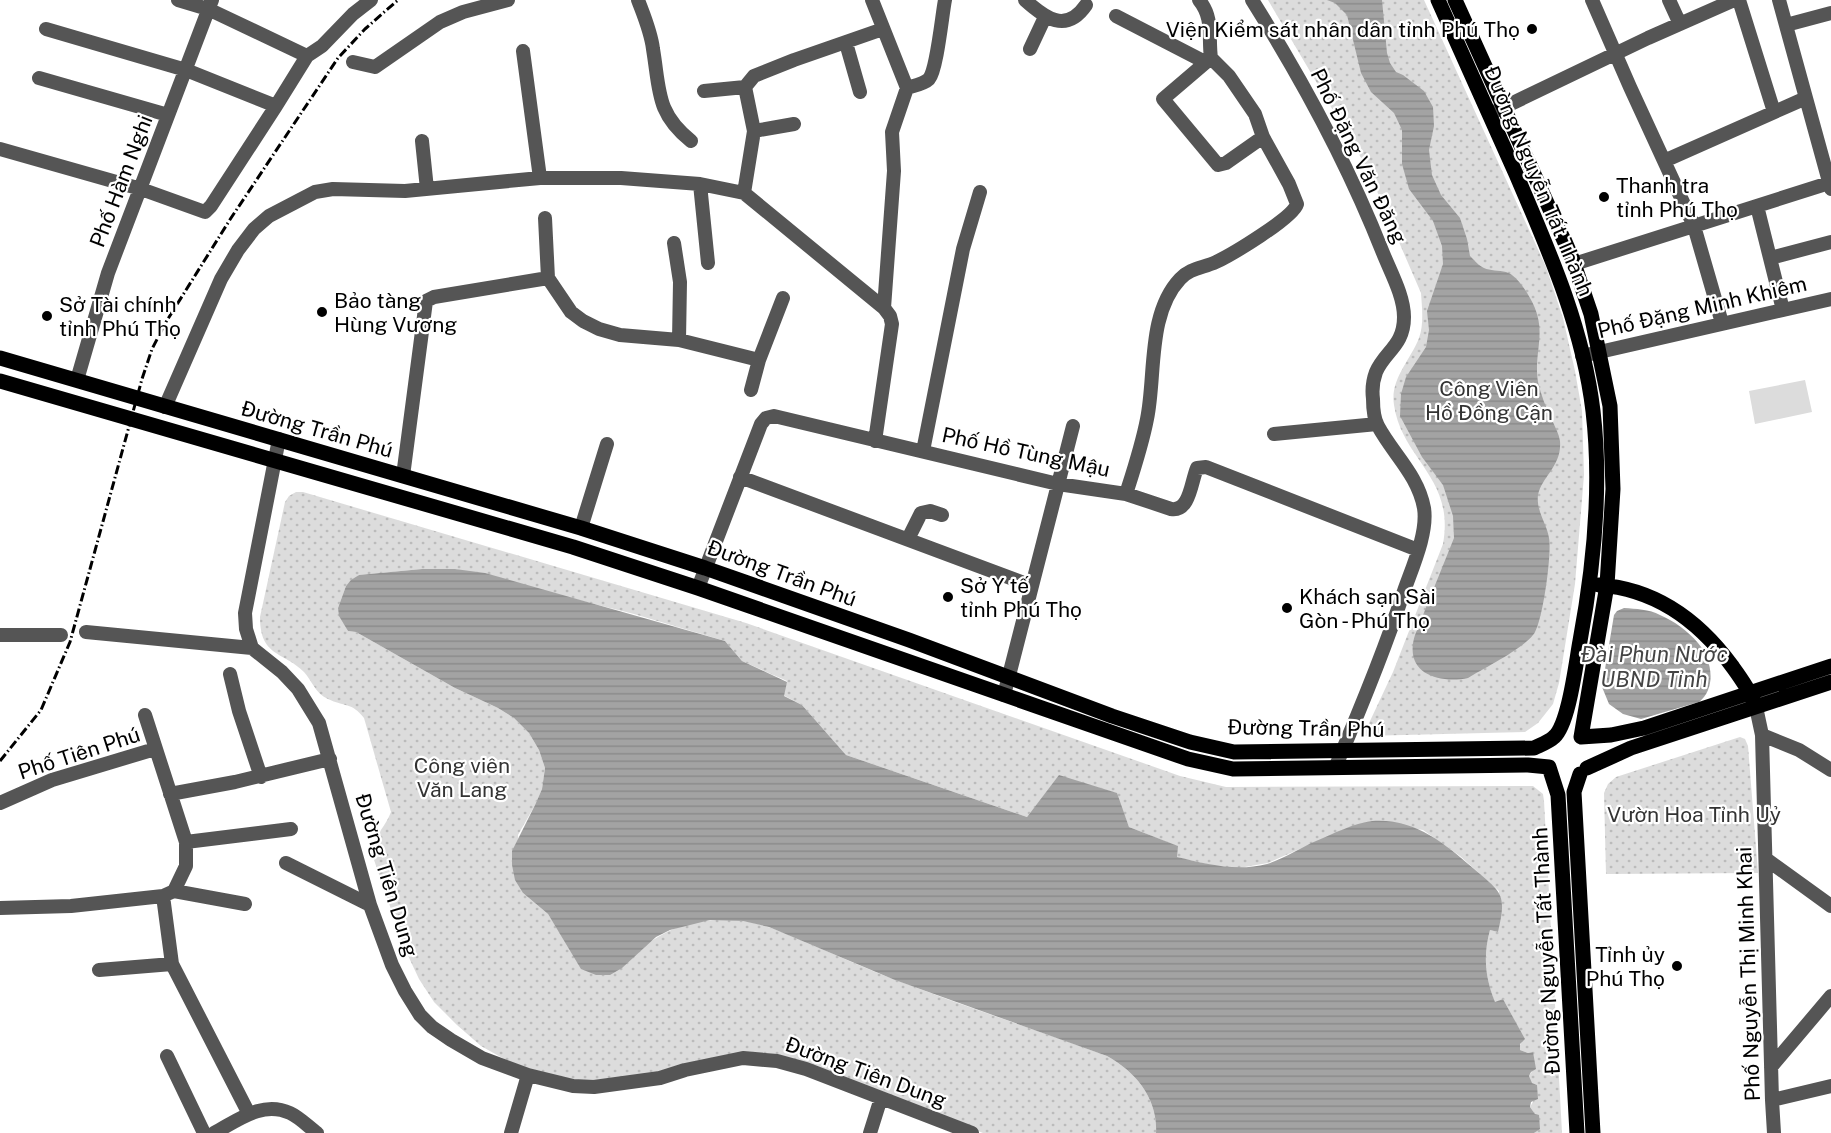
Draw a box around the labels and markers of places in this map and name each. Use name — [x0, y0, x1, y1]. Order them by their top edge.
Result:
place label: Viện Kiểm sát nhân dân tỉnh Phú Thọ — [1166, 17, 1520, 42]
marker: Viện Kiểm sát nhân dân tỉnh Phú Thọ — [1525, 22, 1539, 36]
place label: Thanh tra tỉnh Phú Thọ — [1616, 173, 1738, 222]
marker: Thanh tra tỉnh Phú Thọ — [1597, 190, 1611, 204]
place label: Bảo tàng Hùng Vương — [334, 288, 457, 337]
place label: Sở Tài chính tỉnh Phú Thọ — [59, 292, 181, 341]
marker: Bảo tàng Hùng Vương — [315, 305, 329, 319]
marker: Sở Tài chính tỉnh Phú Thọ — [40, 309, 54, 323]
place label: Sở Y tế tỉnh Phú Thọ — [960, 573, 1082, 622]
place label: Khách sạn Sài Gòn - Phú Thọ — [1299, 584, 1436, 633]
marker: Sở Y tế tỉnh Phú Thọ — [941, 590, 955, 604]
marker: Khách sạn Sài Gòn - Phú Thọ — [1280, 601, 1294, 615]
place label: Tỉnh ủy Phú Thọ — [1586, 942, 1665, 991]
marker: Tỉnh ủy Phú Thọ — [1670, 959, 1684, 973]

